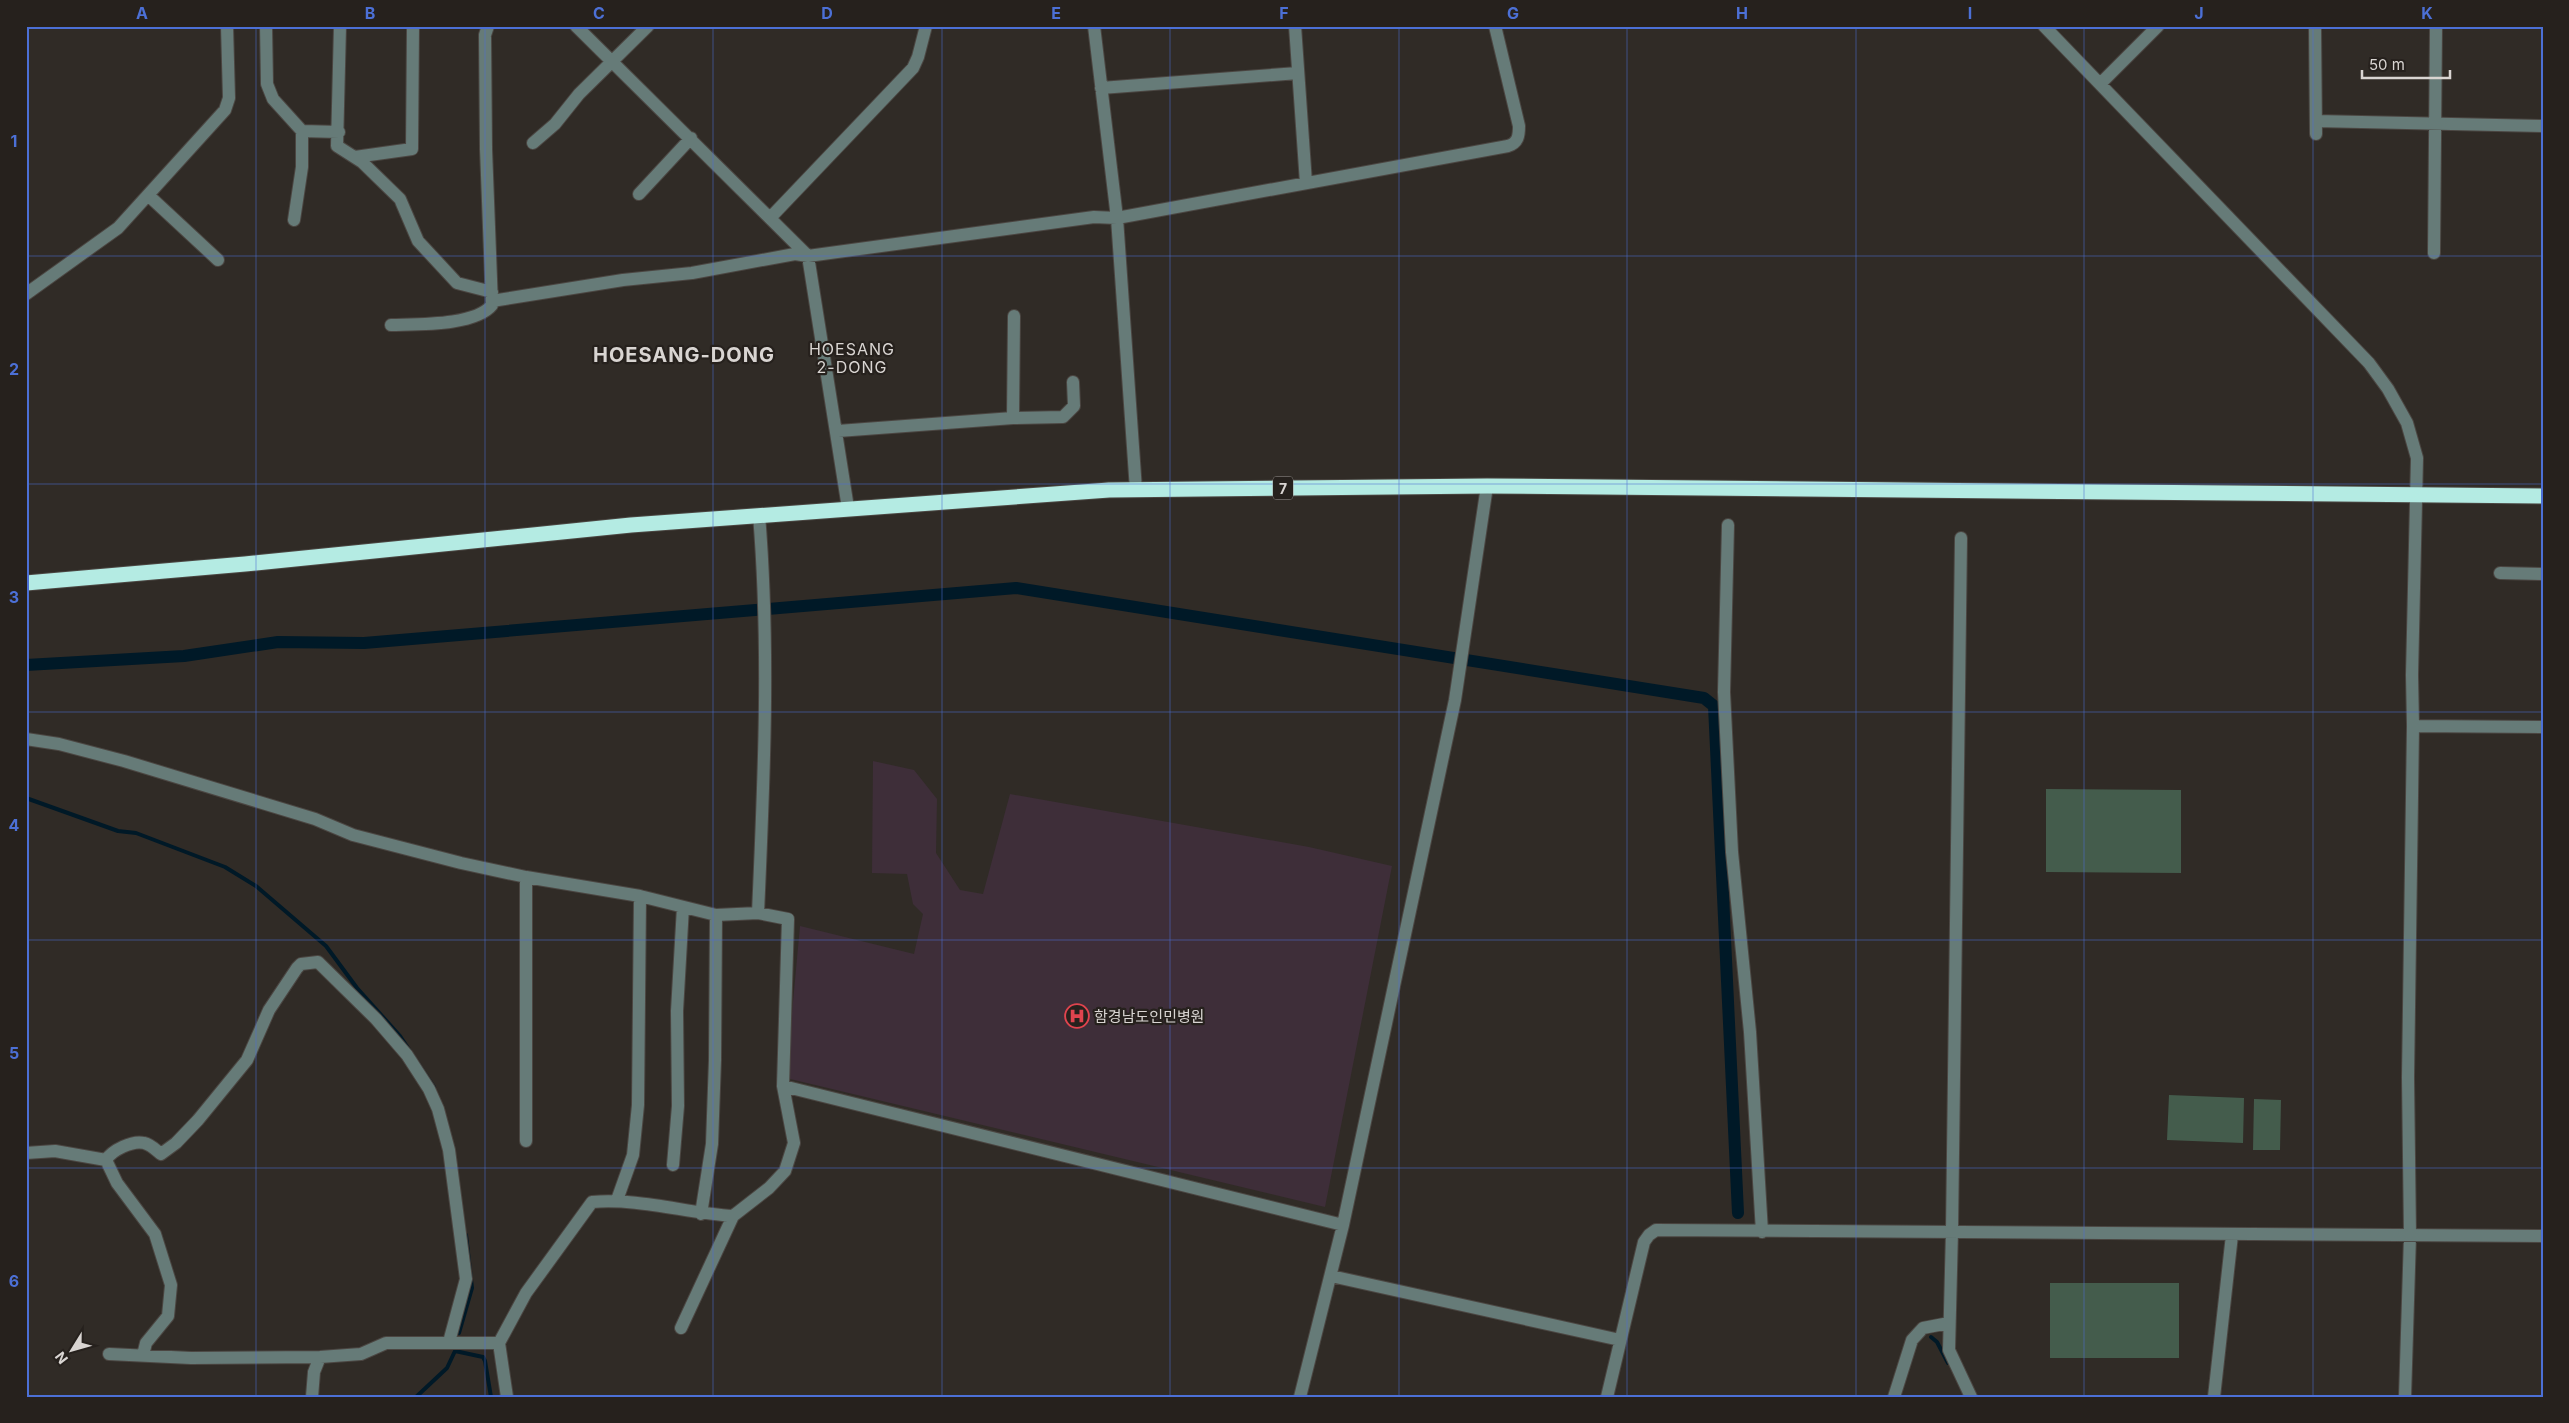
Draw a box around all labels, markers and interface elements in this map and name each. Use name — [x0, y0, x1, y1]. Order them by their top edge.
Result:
text: A — [136, 3, 148, 23]
text: B — [365, 3, 375, 23]
text: C — [593, 3, 605, 23]
text: D — [821, 3, 833, 23]
text: E — [1051, 3, 1061, 23]
text: F — [1279, 3, 1289, 23]
text: G — [1507, 3, 1519, 23]
text: H — [1736, 3, 1748, 23]
text: I — [1968, 3, 1972, 23]
text: J — [2194, 3, 2204, 23]
text: K — [2421, 3, 2433, 23]
scale bar — [2362, 48, 2449, 80]
text: 50 m — [2369, 55, 2405, 74]
text: 1 — [11, 131, 17, 151]
district label: HOESANG 2-DONG — [809, 339, 895, 377]
district label: HOESANG-DONG — [593, 343, 775, 367]
text: 2 — [9, 359, 19, 379]
road number: 7 — [1273, 476, 1293, 499]
text: 3 — [9, 587, 19, 607]
text: 4 — [9, 815, 20, 835]
hospital icon: 함경남도인민병원 — [1064, 1003, 1090, 1029]
place label: 함경남도인민병원 — [1094, 1007, 1204, 1026]
text: 5 — [9, 1043, 19, 1063]
text: 6 — [9, 1271, 19, 1291]
north arrow — [48, 1326, 98, 1376]
text: N — [51, 1349, 71, 1368]

